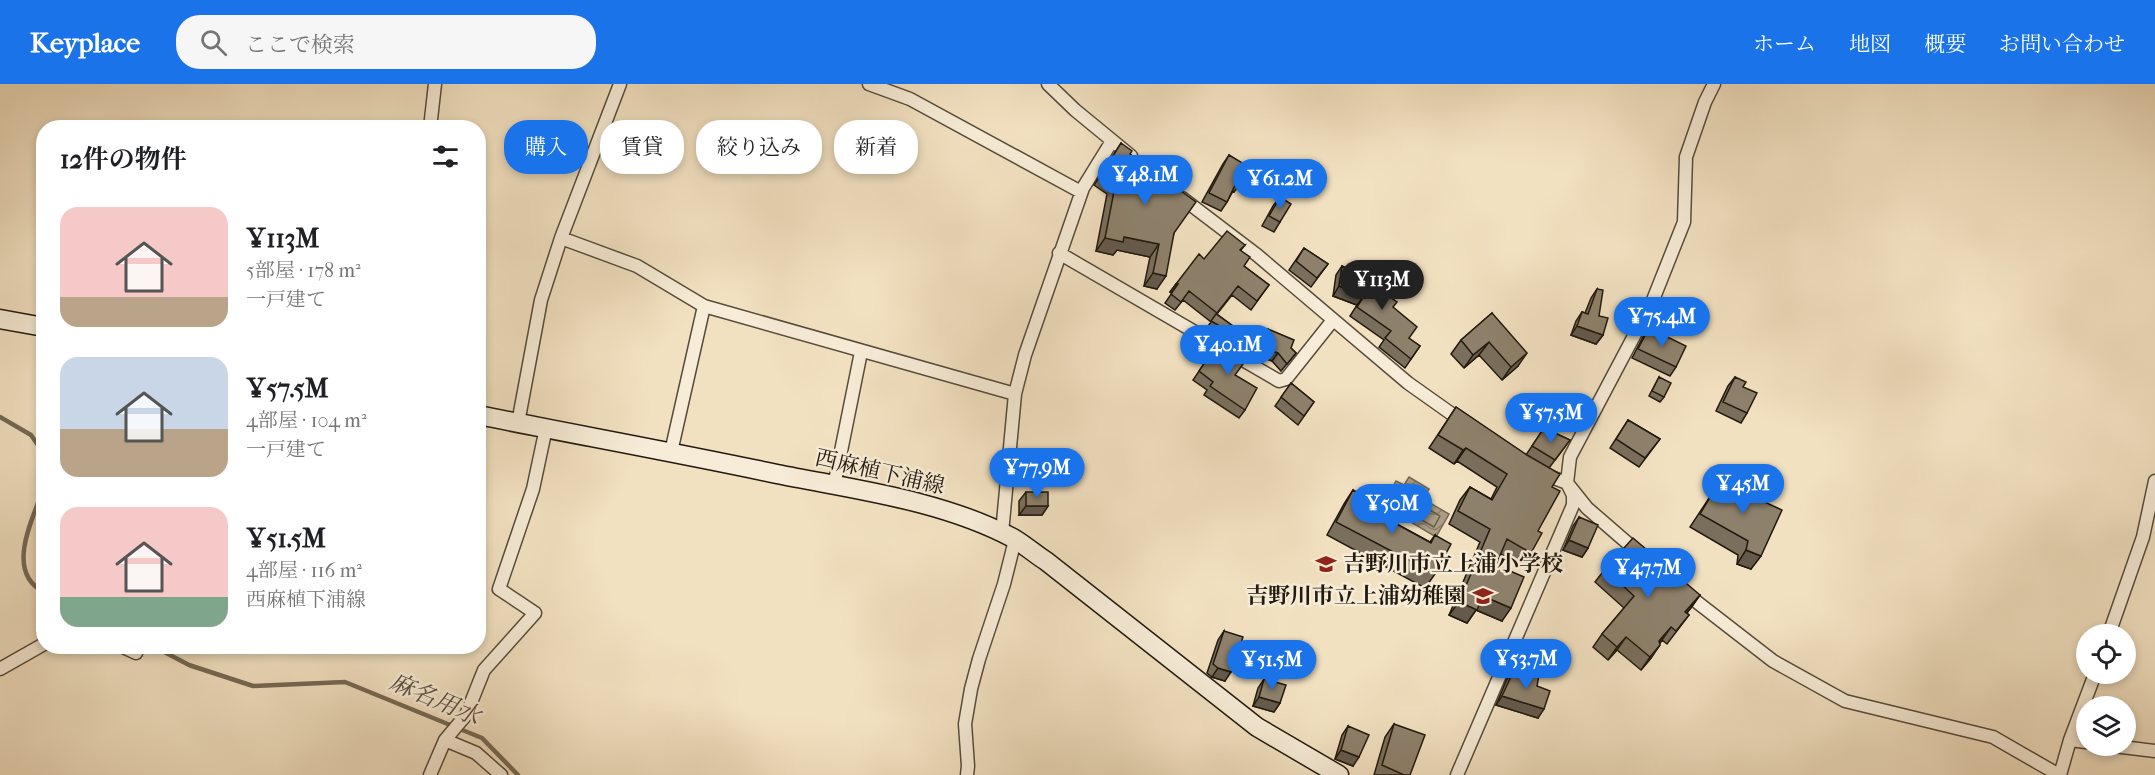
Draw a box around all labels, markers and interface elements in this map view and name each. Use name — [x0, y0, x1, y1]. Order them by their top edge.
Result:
search box — [176, 15, 596, 69]
text: Keyplace — [30, 26, 140, 59]
icon: search — [197, 26, 230, 59]
text: ここで検索 — [245, 32, 355, 58]
text: ホーム — [1753, 32, 1816, 56]
text: 地図 — [1849, 32, 1891, 56]
text: 概要 — [1924, 32, 1966, 56]
text: お問い合わせ — [1999, 32, 2125, 56]
chip: 購入 — [504, 120, 588, 174]
chip: 賃貸 — [600, 120, 684, 174]
chip: 絞り込み — [696, 120, 822, 174]
chip: 新着 — [834, 120, 918, 174]
icon: filters — [429, 140, 462, 173]
text: 12件の物件 — [60, 144, 187, 175]
pin: ¥48.1M — [1096, 155, 1194, 206]
pin: ¥61.2M — [1231, 159, 1329, 210]
text: ¥48.1M — [1112, 163, 1178, 186]
text: ¥61.2M — [1247, 167, 1313, 190]
text: ¥113M — [246, 223, 319, 254]
icon: home — [108, 231, 180, 303]
text: 5部屋 · 178 m² — [246, 259, 361, 282]
pin: ¥113M — [1340, 260, 1424, 311]
text: ¥113M — [1354, 268, 1410, 291]
text: 一戸建て — [246, 288, 326, 311]
pin: ¥75.4M — [1613, 297, 1711, 348]
text: ¥75.4M — [1628, 305, 1696, 328]
pin: ¥40.1M — [1179, 325, 1277, 376]
text: ¥40.1M — [1194, 333, 1262, 356]
text: ¥57.5M — [246, 373, 329, 404]
icon: home — [108, 381, 180, 453]
pin: ¥57.5M — [1502, 393, 1600, 444]
text: ¥57.5M — [1519, 401, 1583, 424]
text: 4部屋 · 104 m² — [246, 409, 367, 432]
text: 一戸建て — [246, 438, 326, 461]
street label: 西麻植下浦線 — [813, 444, 947, 500]
pin: ¥77.9M — [988, 448, 1086, 499]
text: ¥77.9M — [1004, 456, 1070, 479]
pin: ¥45M — [1707, 464, 1779, 515]
text: ¥45M — [1716, 472, 1770, 495]
pin: ¥50M — [1356, 484, 1428, 535]
text: ¥50M — [1365, 492, 1419, 515]
text: ¥51.5M — [246, 523, 326, 554]
icon: home — [108, 531, 180, 603]
pin: ¥47.7M — [1599, 548, 1697, 599]
place label: 吉野川市立上浦小学校 — [1343, 551, 1563, 577]
school or university icon: 吉野川市立上浦小学校 — [1314, 552, 1338, 576]
text: ¥47.7M — [1615, 556, 1681, 579]
text: 4部屋 · 116 m² — [246, 559, 362, 582]
place label: 吉野川市立上浦幼稚園 — [1246, 583, 1466, 609]
school or university icon: 吉野川市立上浦幼稚園 — [1471, 584, 1495, 608]
text: 西麻植下浦線 — [246, 588, 366, 611]
map controls — [2076, 624, 2136, 756]
button: locate — [2076, 624, 2136, 684]
pin: ¥53.7M — [1477, 639, 1575, 690]
pin: ¥51.5M — [1223, 640, 1321, 691]
text: ¥53.7M — [1494, 647, 1558, 670]
text: ¥51.5M — [1241, 648, 1303, 671]
water label: 麻名用水 — [385, 667, 486, 731]
button: layers — [2076, 696, 2136, 756]

